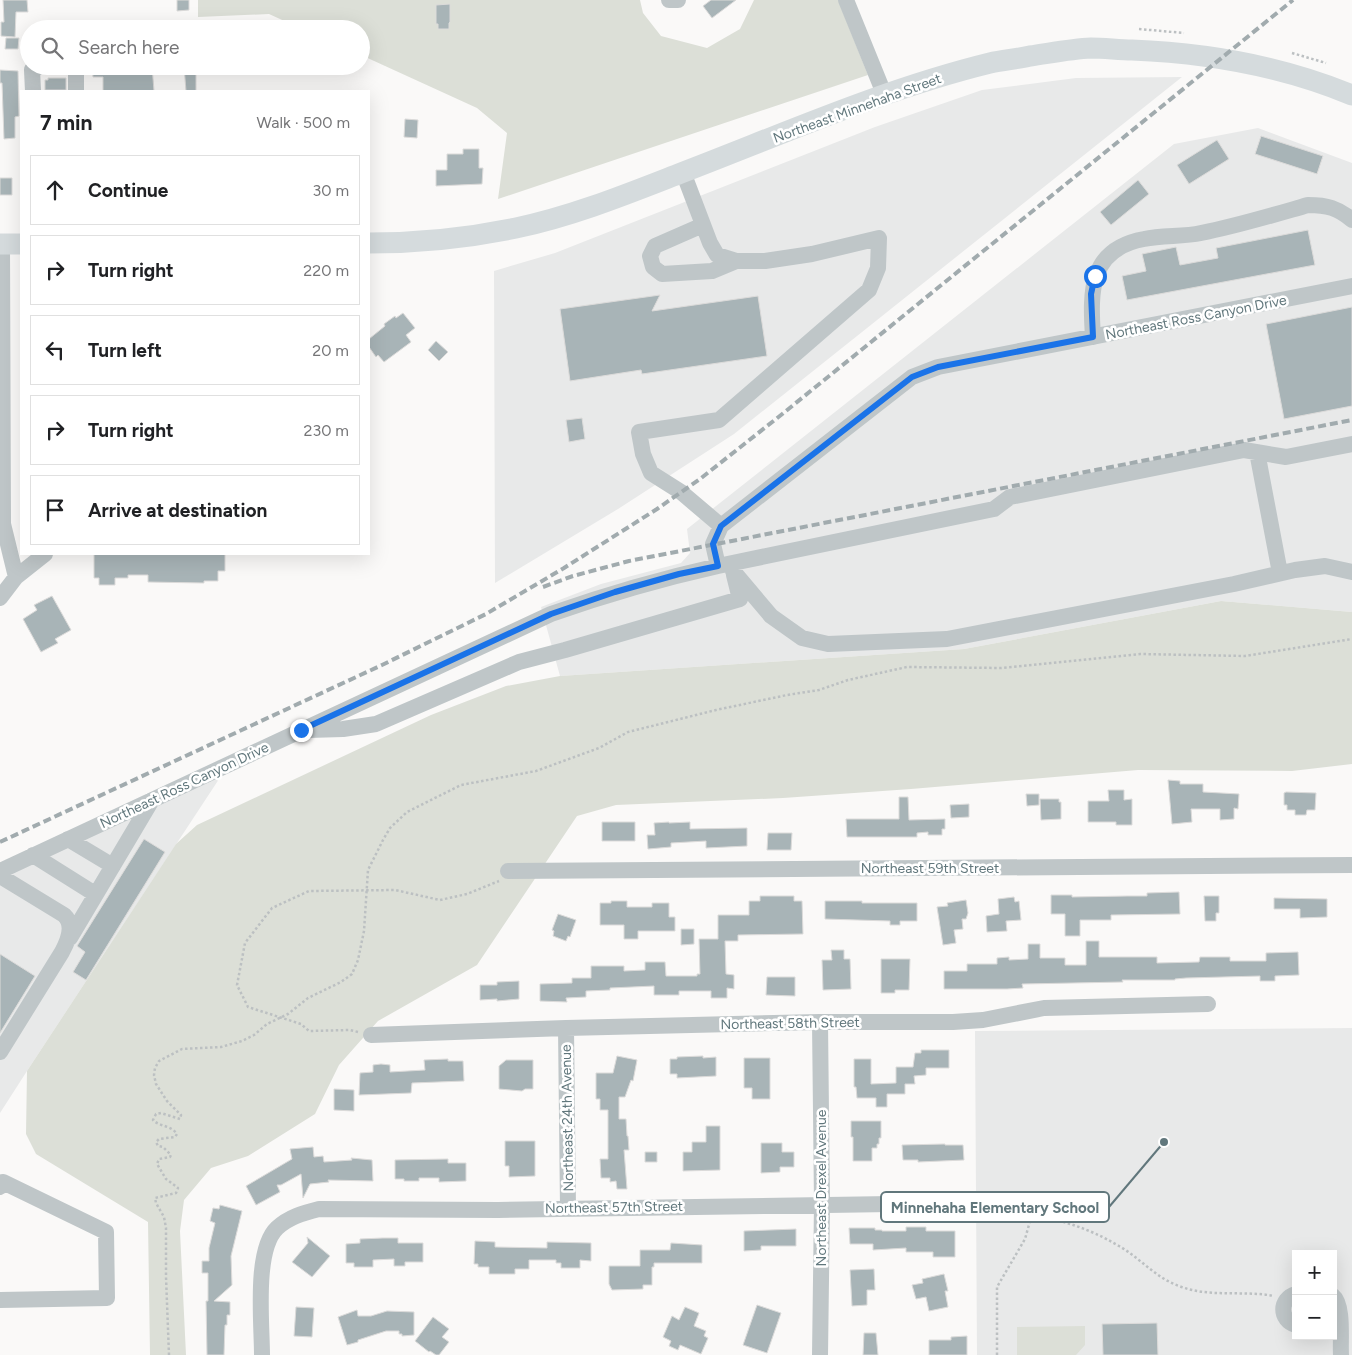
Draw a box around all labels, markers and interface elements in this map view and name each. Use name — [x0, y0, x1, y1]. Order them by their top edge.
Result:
search box — [20, 20, 370, 75]
icon: search — [38, 34, 66, 62]
text: Search here — [78, 36, 180, 59]
street label: Northeast Minnehaha Street — [771, 70, 944, 147]
text: 7 min — [40, 110, 92, 135]
text: Walk · 500 m — [257, 113, 350, 132]
icon: ahead — [41, 176, 69, 204]
text: Continue — [88, 179, 168, 202]
text: 30 m — [312, 181, 349, 200]
icon: right — [41, 256, 69, 284]
text: Turn right — [88, 259, 174, 282]
text: 220 m — [303, 261, 349, 280]
route start — [1084, 265, 1107, 288]
street label: Northeast Ross Canyon Drive — [1104, 292, 1288, 343]
icon: left — [41, 336, 69, 364]
text: Turn left — [88, 339, 162, 362]
text: 20 m — [312, 341, 349, 360]
icon: right — [41, 416, 69, 444]
text: Turn right — [88, 419, 174, 442]
text: 230 m — [304, 421, 349, 440]
icon: arrive — [41, 496, 69, 524]
text: Arrive at destination — [88, 499, 267, 522]
route end — [290, 719, 313, 742]
street label: Northeast Ross Canyon Drive — [97, 739, 272, 832]
street label: Northeast 59th Street — [861, 860, 999, 877]
street label: Northeast 58th Street — [720, 1014, 860, 1033]
street label: Northeast 24th Avenue — [558, 1044, 577, 1192]
street label: Northeast Drexel Avenue — [813, 1109, 830, 1266]
callout: Minnehaha Elementary School — [881, 1192, 1109, 1222]
street label: Northeast 57th Street — [545, 1198, 683, 1217]
text: Minnehaha Elementary School — [891, 1199, 1099, 1217]
map controls — [1292, 1250, 1337, 1340]
button: + — [1292, 1250, 1337, 1295]
button: − — [1292, 1295, 1337, 1340]

